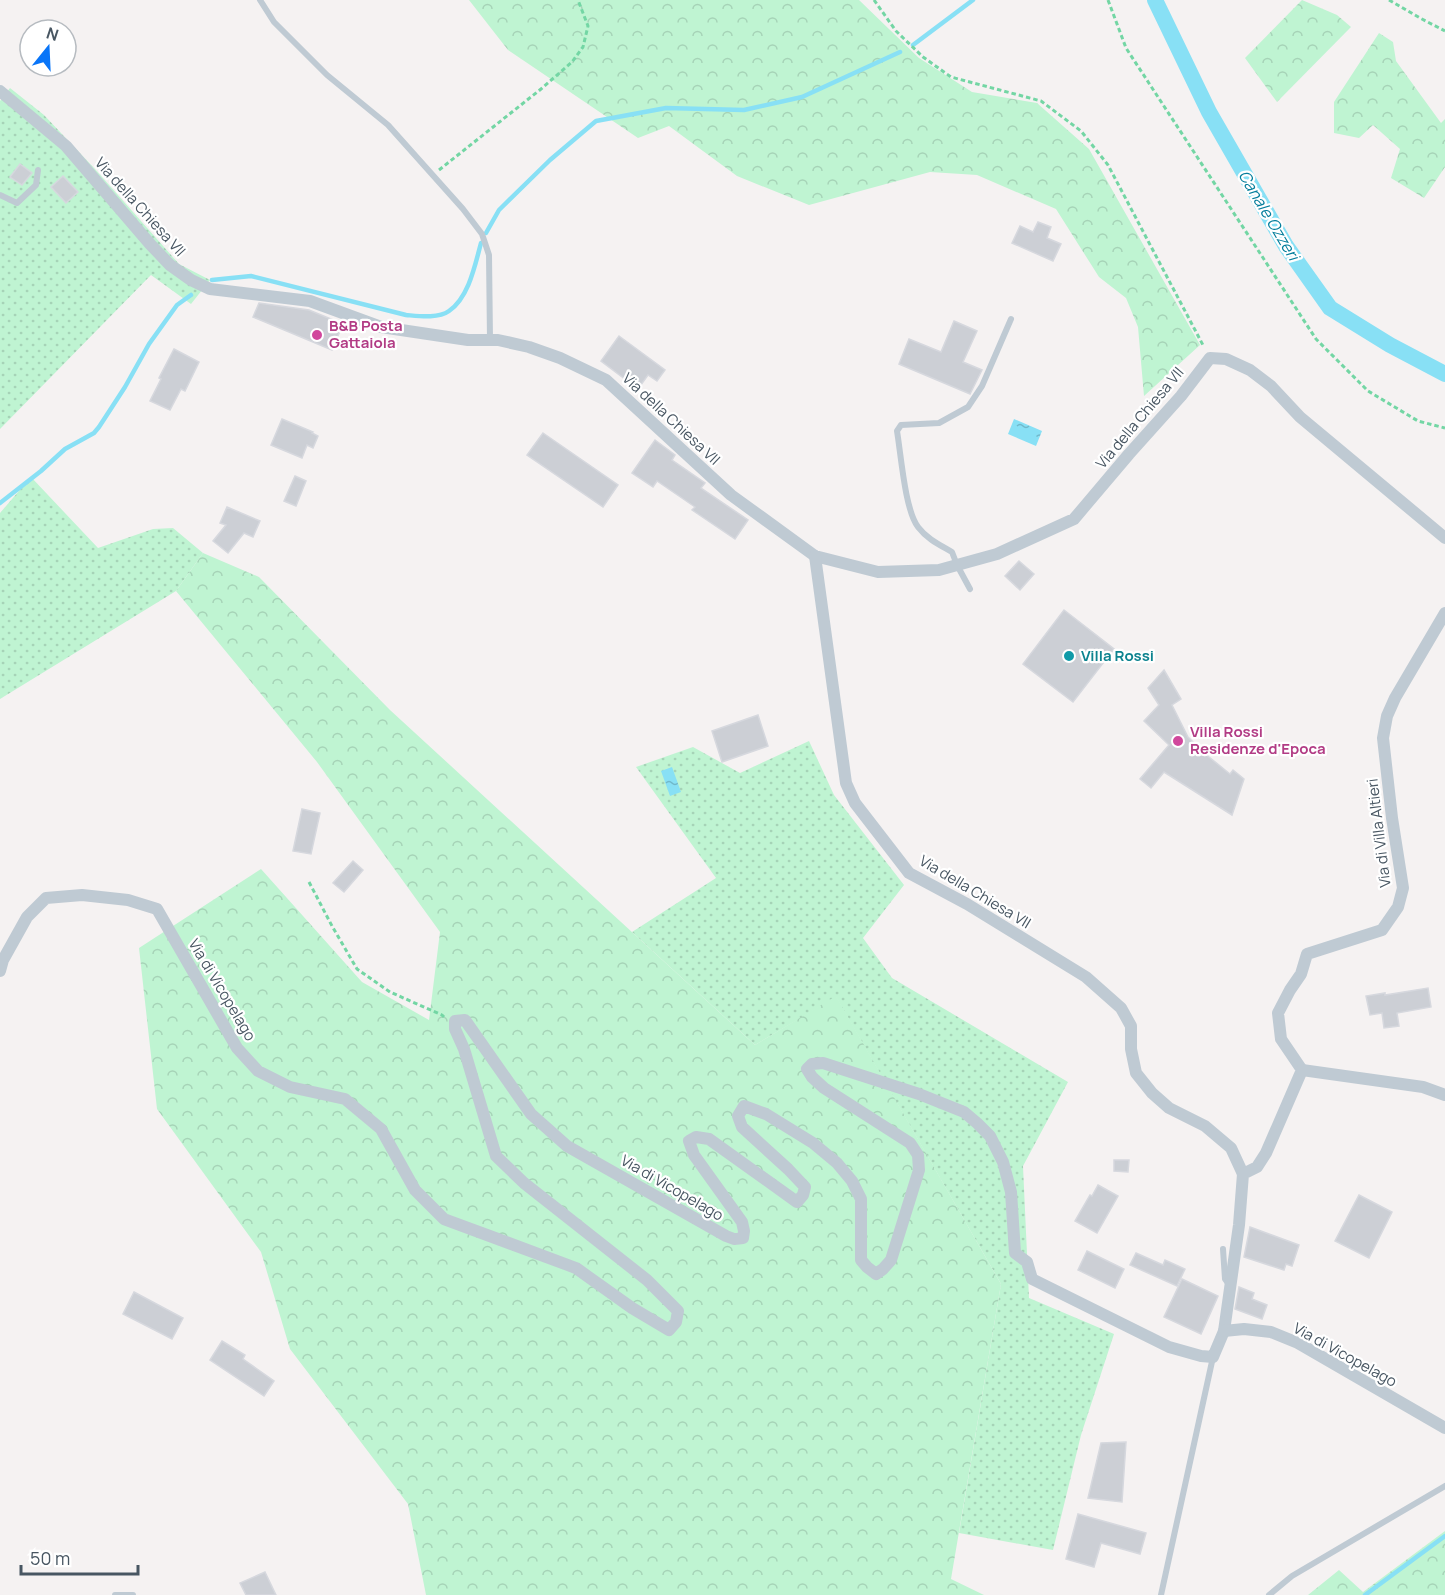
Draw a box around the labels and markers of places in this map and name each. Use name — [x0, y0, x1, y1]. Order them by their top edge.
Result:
place label: B&B Posta Gattaiola — [329, 315, 403, 353]
marker: B&B Posta Gattaiola — [310, 328, 324, 342]
place label: Villa Rossi — [1081, 645, 1154, 666]
marker: Villa Rossi — [1062, 649, 1076, 663]
place label: Villa Rossi Residenze d'Epoca — [1190, 721, 1326, 759]
marker: Villa Rossi Residenze d'Epoca — [1171, 734, 1185, 748]

